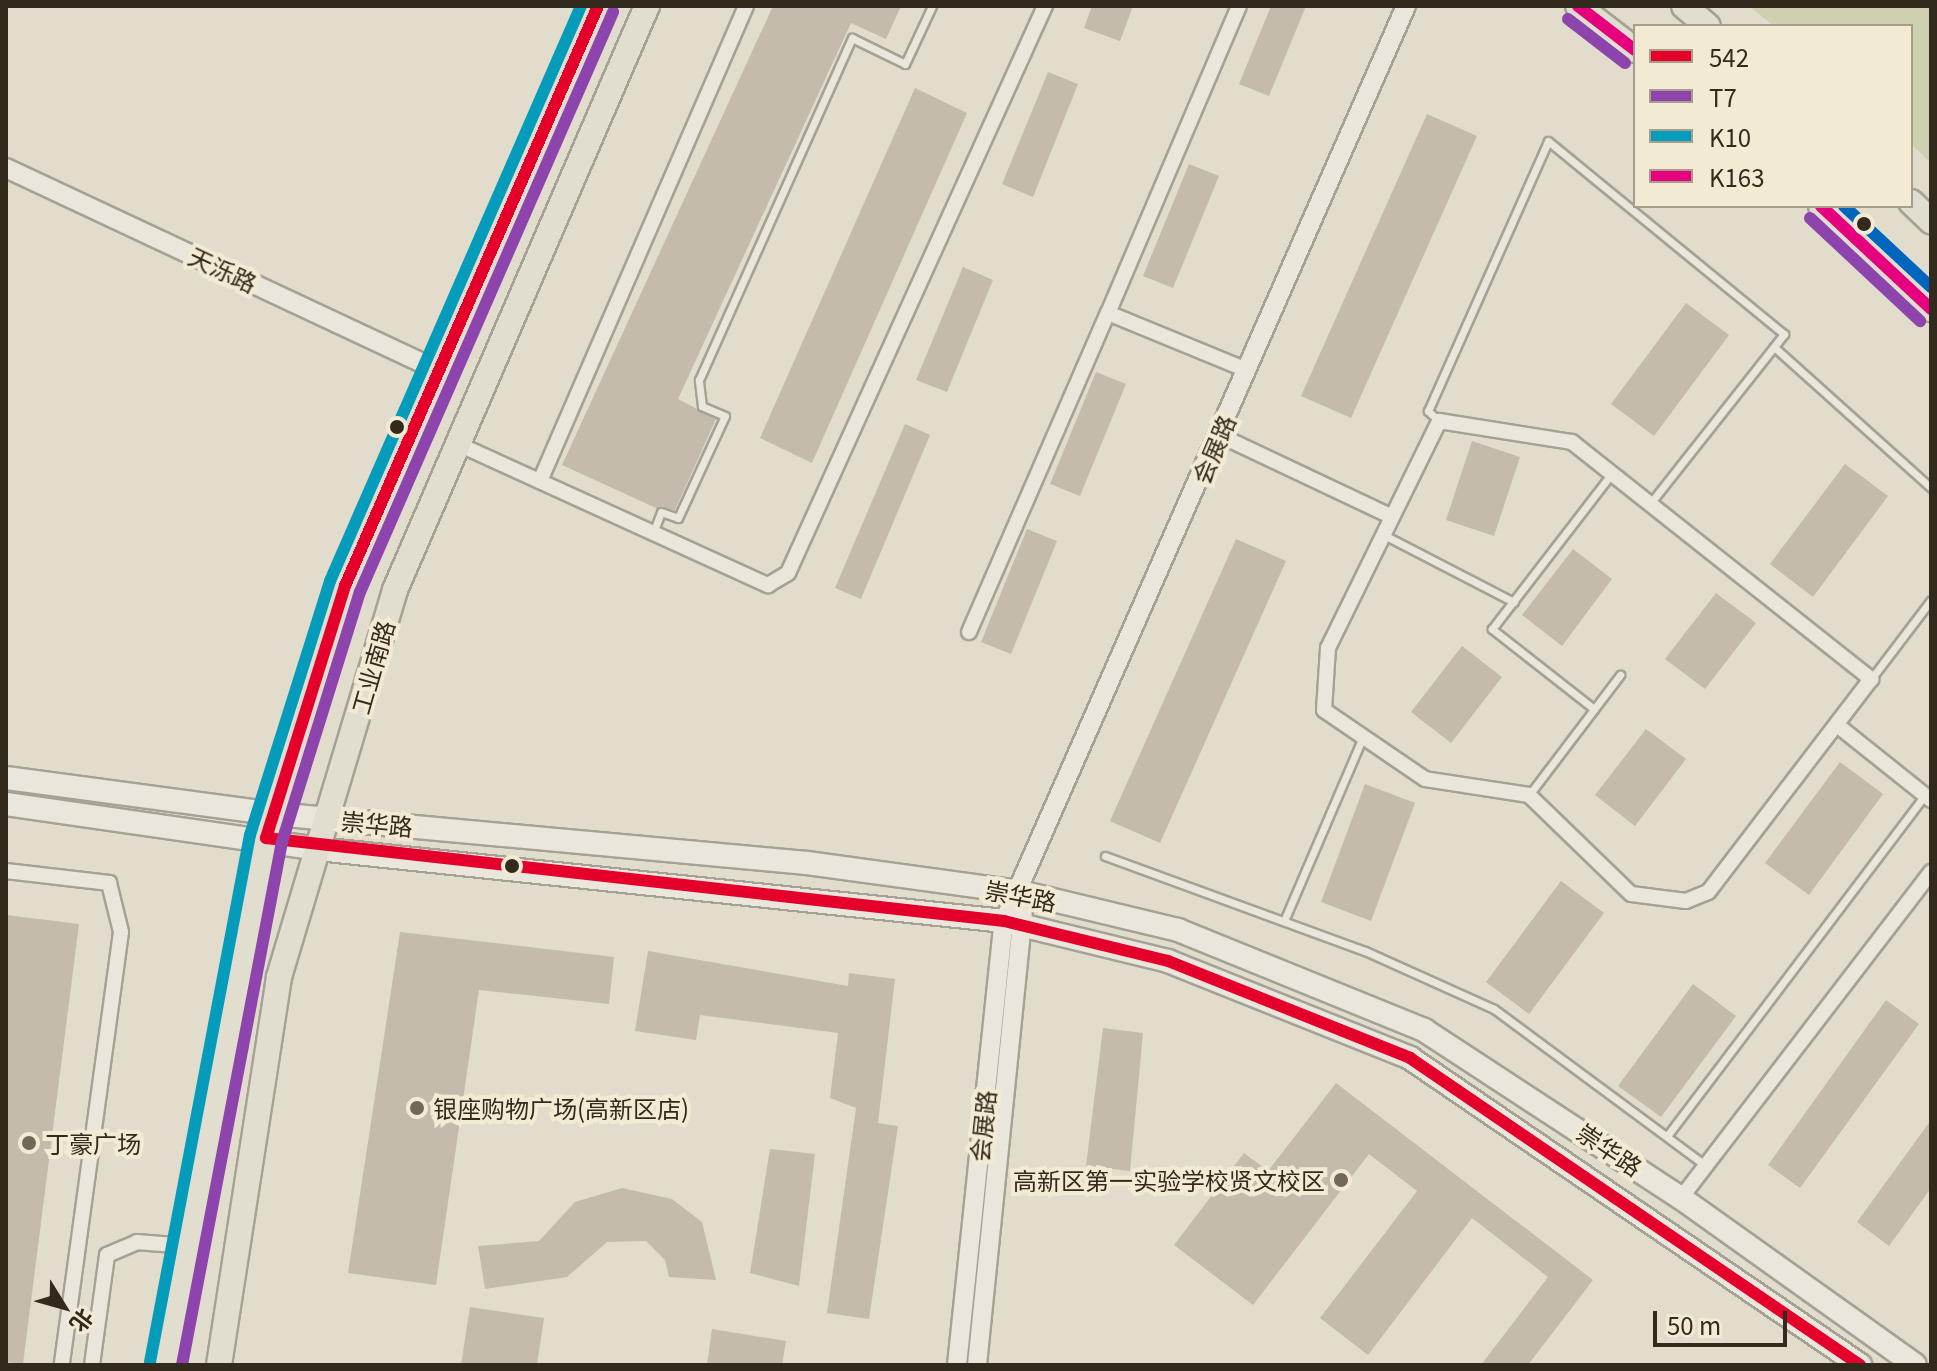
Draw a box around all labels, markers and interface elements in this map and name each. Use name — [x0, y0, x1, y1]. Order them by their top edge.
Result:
legend — [1633, 24, 1913, 208]
text: 542 — [1709, 39, 1749, 74]
text: T7 — [1709, 79, 1737, 114]
text: K10 — [1709, 119, 1751, 154]
text: K163 — [1709, 159, 1764, 194]
unlabelled marker — [1856, 216, 1872, 232]
street label: 天泺路 — [184, 241, 262, 297]
street label: 会展路 — [1186, 410, 1240, 488]
unlabelled marker — [389, 419, 405, 435]
street label: 工业南路 — [345, 617, 399, 717]
street label: 崇华路 — [340, 806, 414, 840]
unlabelled marker — [504, 858, 520, 874]
street label: 崇华路 — [983, 874, 1059, 916]
street label: 会展路 — [964, 1089, 1000, 1163]
place label: 银座购物广场(高新区店) — [433, 1094, 689, 1122]
marker: 银座购物广场(高新区店) — [408, 1099, 426, 1117]
street label: 崇华路 — [1572, 1117, 1648, 1181]
place label: 丁豪广场 — [45, 1129, 141, 1157]
marker: 丁豪广场 — [20, 1134, 38, 1152]
place label: 高新区第一实验学校贤文校区 — [1013, 1166, 1325, 1194]
marker: 高新区第一实验学校贤文校区 — [1332, 1171, 1350, 1189]
north arrow — [24, 1267, 104, 1347]
scale bar — [1657, 1295, 1791, 1345]
text: 北 — [64, 1303, 103, 1340]
text: 50 m — [1667, 1307, 1721, 1342]

